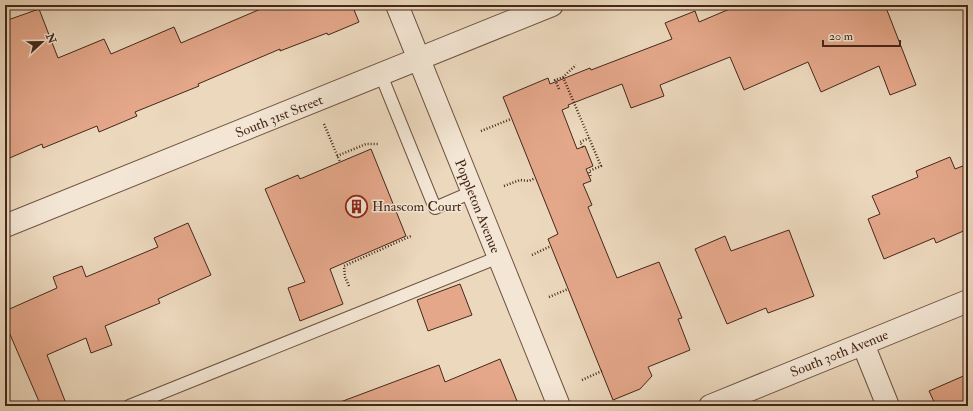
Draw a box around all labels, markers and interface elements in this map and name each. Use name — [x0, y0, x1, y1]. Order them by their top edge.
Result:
north arrow — [22, 22, 62, 62]
scale bar — [823, 22, 900, 48]
text: 20 m — [829, 29, 854, 44]
text: N — [43, 31, 59, 47]
street label: South 31st Street — [233, 91, 326, 142]
street label: Poppleton Avenue — [450, 157, 504, 256]
building icon: Hnascom Court — [343, 193, 369, 219]
place label: Hnascom Court — [372, 198, 462, 215]
street label: South 30th Avenue — [788, 326, 891, 381]

